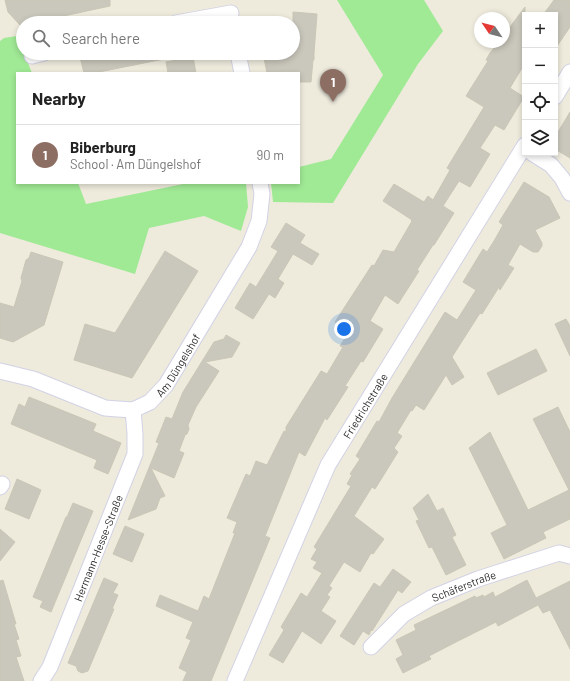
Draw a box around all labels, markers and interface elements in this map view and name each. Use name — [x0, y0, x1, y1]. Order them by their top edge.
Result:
north arrow — [474, 12, 510, 48]
map controls — [522, 12, 558, 156]
button: + — [522, 12, 558, 48]
search box — [16, 16, 300, 60]
icon: search — [30, 27, 52, 49]
text: Search here — [62, 29, 140, 47]
button: − — [522, 48, 558, 84]
pin: 1 — [320, 69, 346, 102]
button: locate — [522, 84, 558, 120]
text: Nearby — [32, 88, 86, 108]
button: layers — [522, 120, 558, 156]
text: Biberburg — [70, 138, 136, 156]
text: 1 — [43, 147, 47, 163]
text: 90 m — [257, 147, 284, 163]
text: School · Am Düngelshof — [70, 156, 201, 172]
your location — [334, 319, 354, 339]
street label: Am Düngelshof — [153, 331, 202, 399]
street label: Friedrichstraße — [340, 370, 390, 441]
street label: Hermann-Hesse-Straße — [70, 492, 125, 603]
street label: Schäferstraße — [429, 567, 497, 604]

